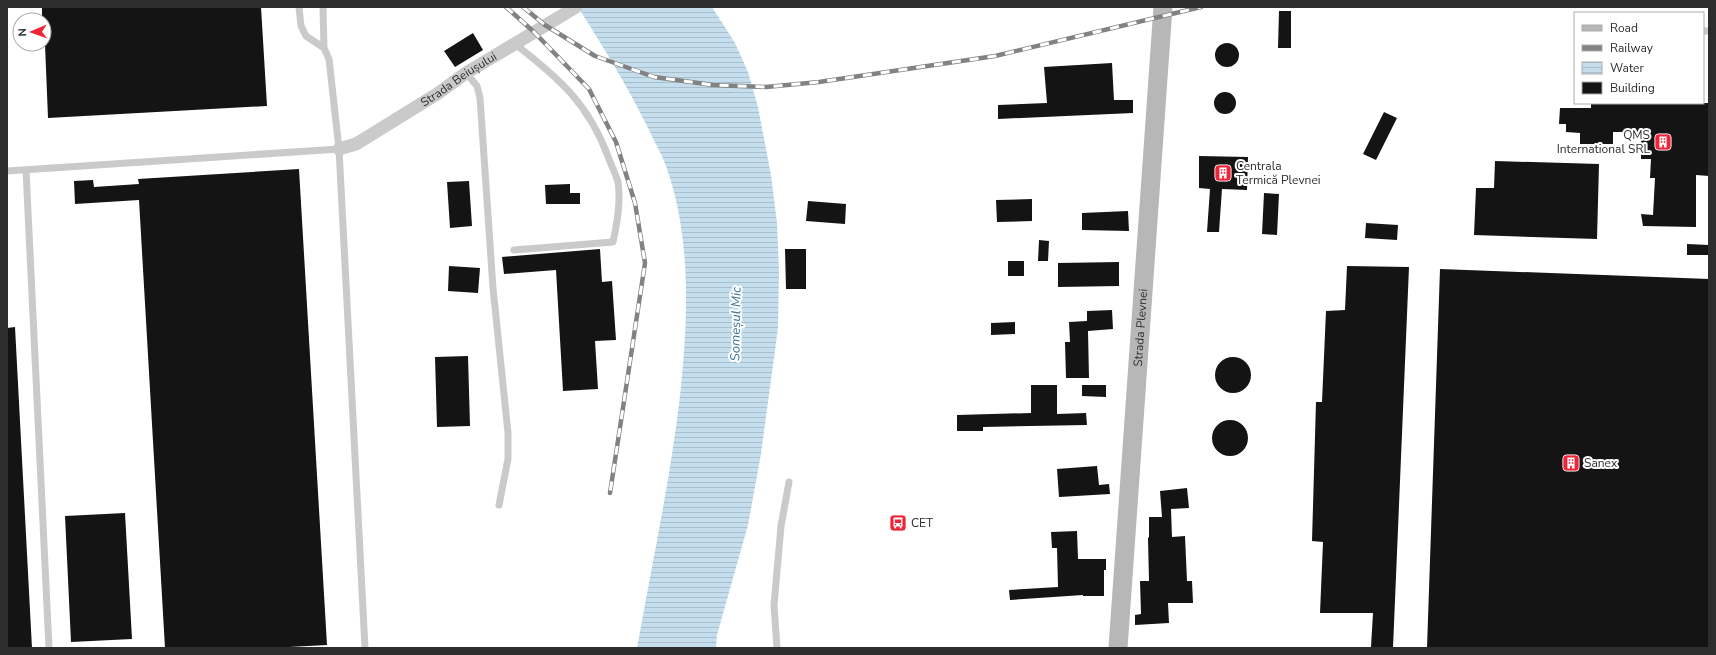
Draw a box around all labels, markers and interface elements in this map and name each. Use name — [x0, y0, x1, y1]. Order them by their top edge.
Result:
north arrow — [12, 12, 52, 52]
legend — [1574, 12, 1704, 104]
text: Road — [1610, 20, 1638, 36]
text: N — [15, 28, 30, 37]
text: Railway — [1610, 40, 1654, 56]
street label: Strada Beiușului — [417, 48, 500, 110]
text: Water — [1610, 60, 1644, 76]
text: Building — [1610, 80, 1655, 96]
place label: QMS International SRL — [1557, 127, 1650, 157]
building icon: QMS International SRL — [1653, 132, 1673, 152]
place label: Centrala Termică Plevnei — [1236, 158, 1321, 188]
building icon: Centrala Termică Plevnei — [1213, 163, 1233, 183]
water label: Someșul Mic — [726, 286, 746, 361]
street label: Strada Plevnei — [1130, 288, 1151, 367]
building icon: Sanex — [1561, 453, 1581, 473]
place label: Sanex — [1584, 455, 1618, 471]
bus stop icon: CET — [888, 513, 908, 533]
place label: CET — [911, 515, 934, 531]

